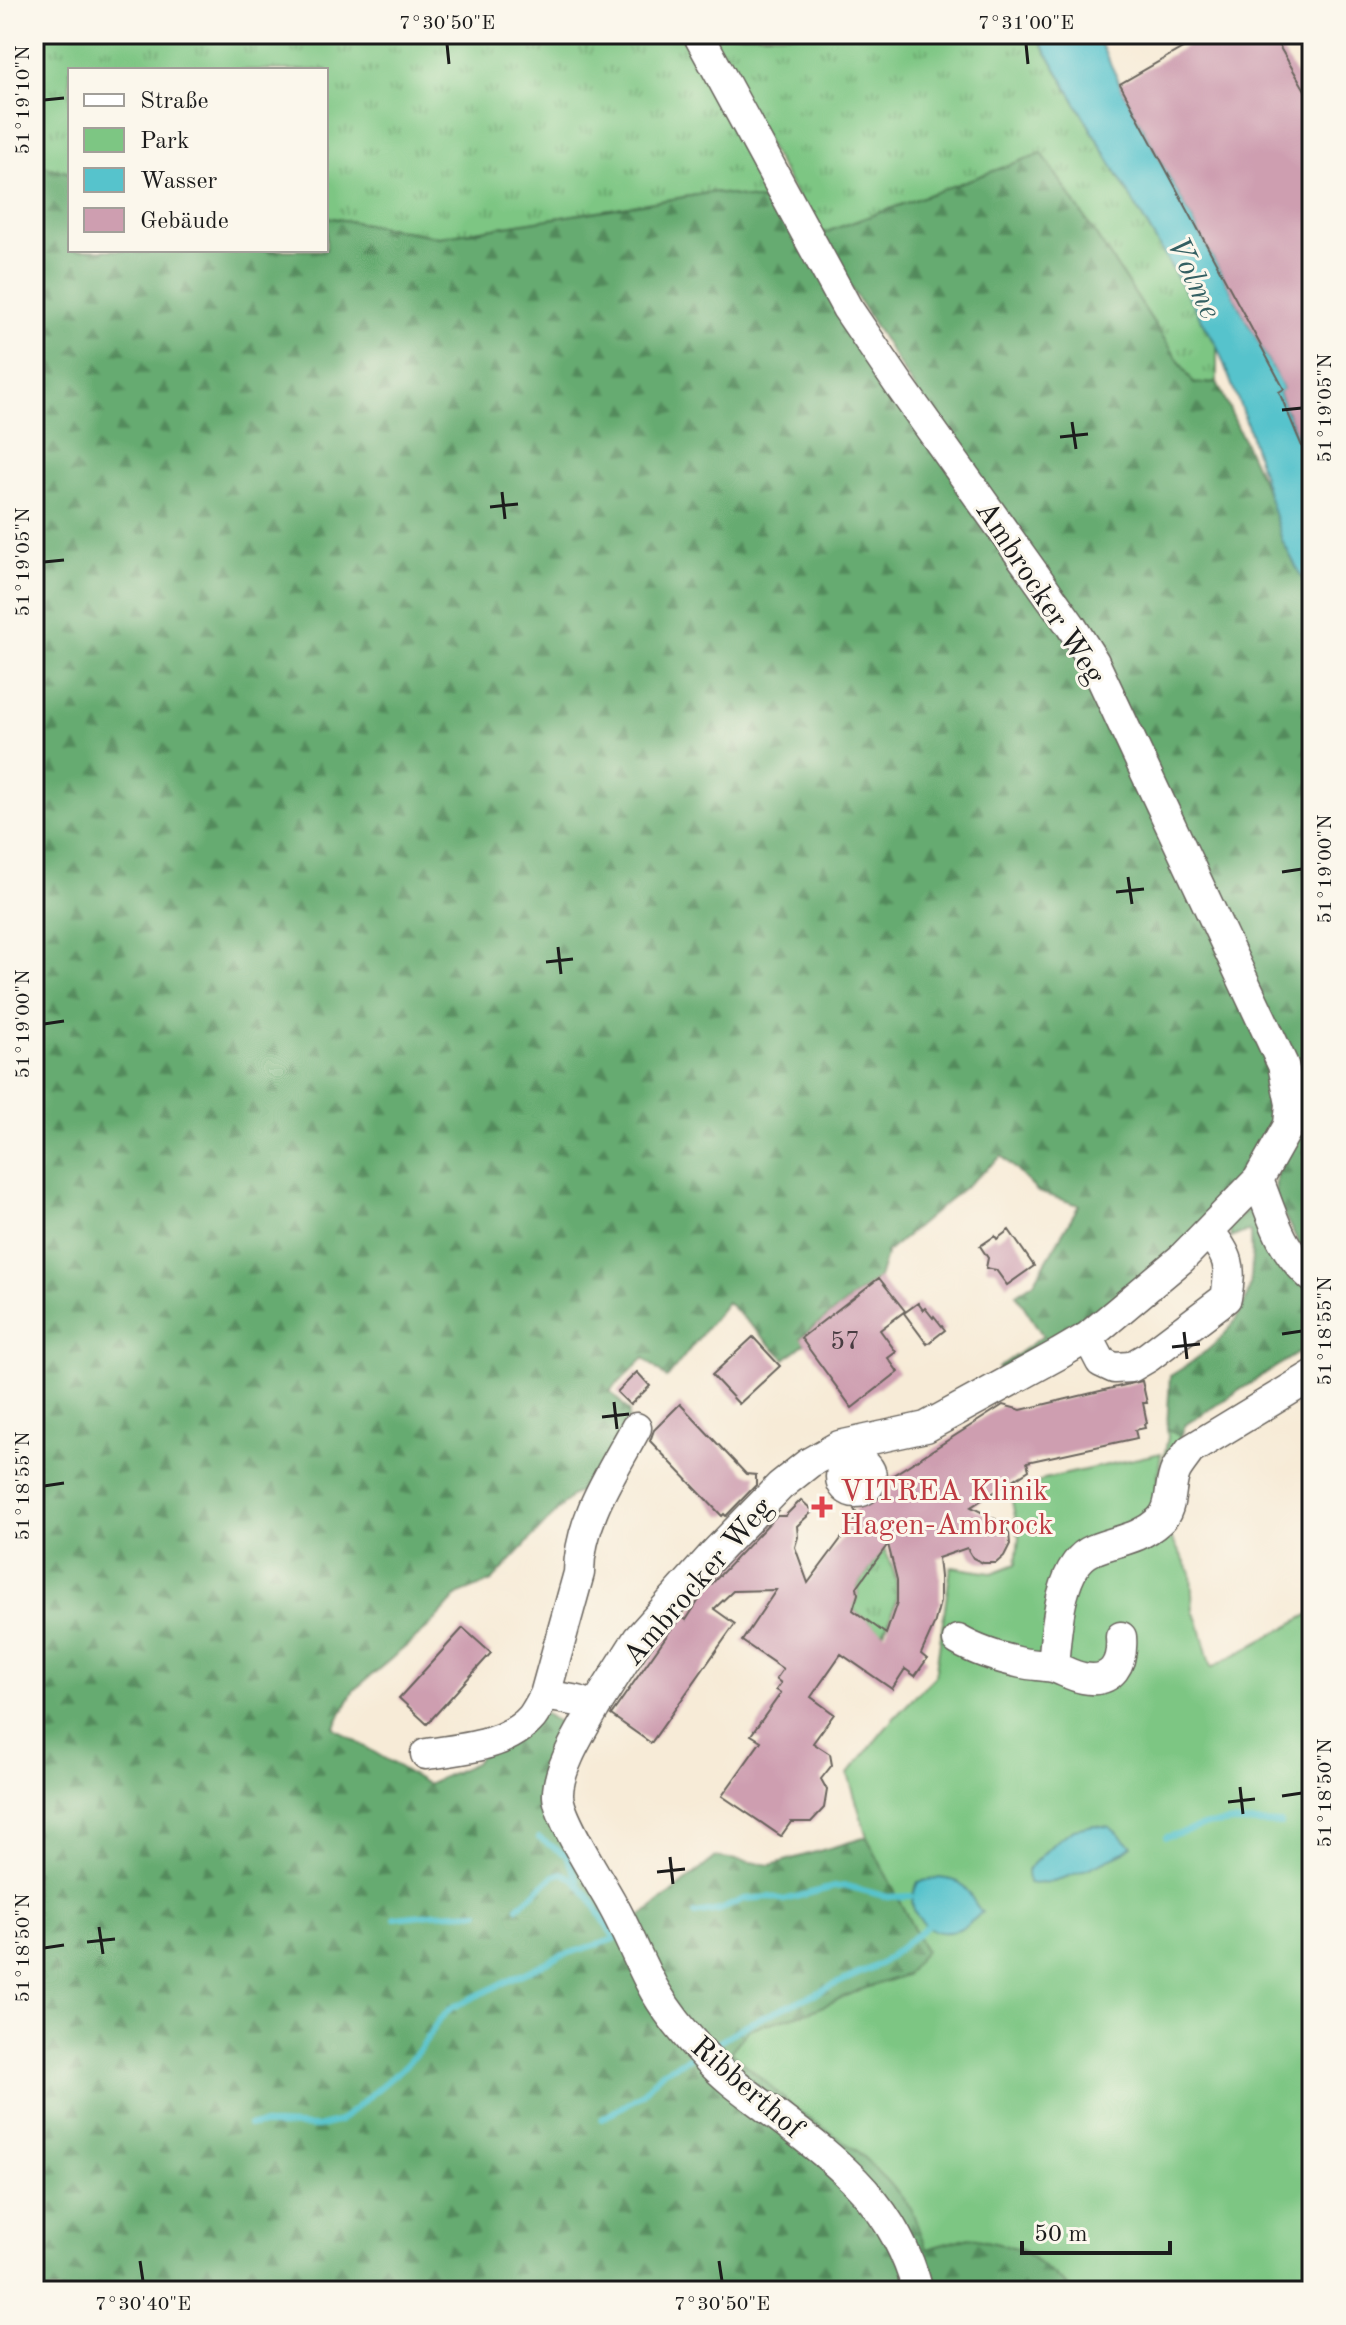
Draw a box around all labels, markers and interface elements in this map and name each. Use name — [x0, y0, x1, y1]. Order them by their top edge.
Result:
text: 7°30'50"E — [399, 14, 495, 34]
text: 7°31'00"E — [978, 14, 1074, 34]
text: 51°19'10"N — [14, 45, 34, 155]
legend — [68, 68, 328, 252]
text: Straße — [140, 90, 209, 114]
text: Park — [140, 130, 189, 154]
text: Wasser — [140, 170, 217, 194]
text: Gebäude — [140, 210, 229, 234]
water label: Volme — [1159, 232, 1225, 324]
text: 51°19'05"N — [1316, 353, 1336, 463]
street label: Ambrocker Weg — [969, 496, 1110, 690]
text: 51°19'05"N — [14, 507, 34, 617]
text: 51°19'00"N — [1316, 814, 1336, 924]
text: 51°19'00"N — [14, 969, 34, 1079]
text: 51°18'55"N — [1316, 1276, 1336, 1386]
house number: 57 — [830, 1329, 860, 1355]
text: 51°18'55"N — [14, 1431, 34, 1541]
place label: VITREA Klinik Hagen-Ambrock — [840, 1477, 1054, 1541]
street label: Ambrocker Weg — [618, 1493, 779, 1672]
marker: VITREA Klinik Hagen-Ambrock — [811, 1496, 833, 1518]
text: 51°18'50"N — [1316, 1738, 1336, 1848]
text: 51°18'50"N — [14, 1893, 34, 2003]
street label: Ribberthof — [685, 2032, 809, 2146]
scale bar — [1022, 2205, 1170, 2255]
text: 50 m — [1034, 2223, 1088, 2247]
text: 7°30'40"E — [95, 2295, 191, 2315]
text: 7°30'50"E — [674, 2295, 770, 2315]

